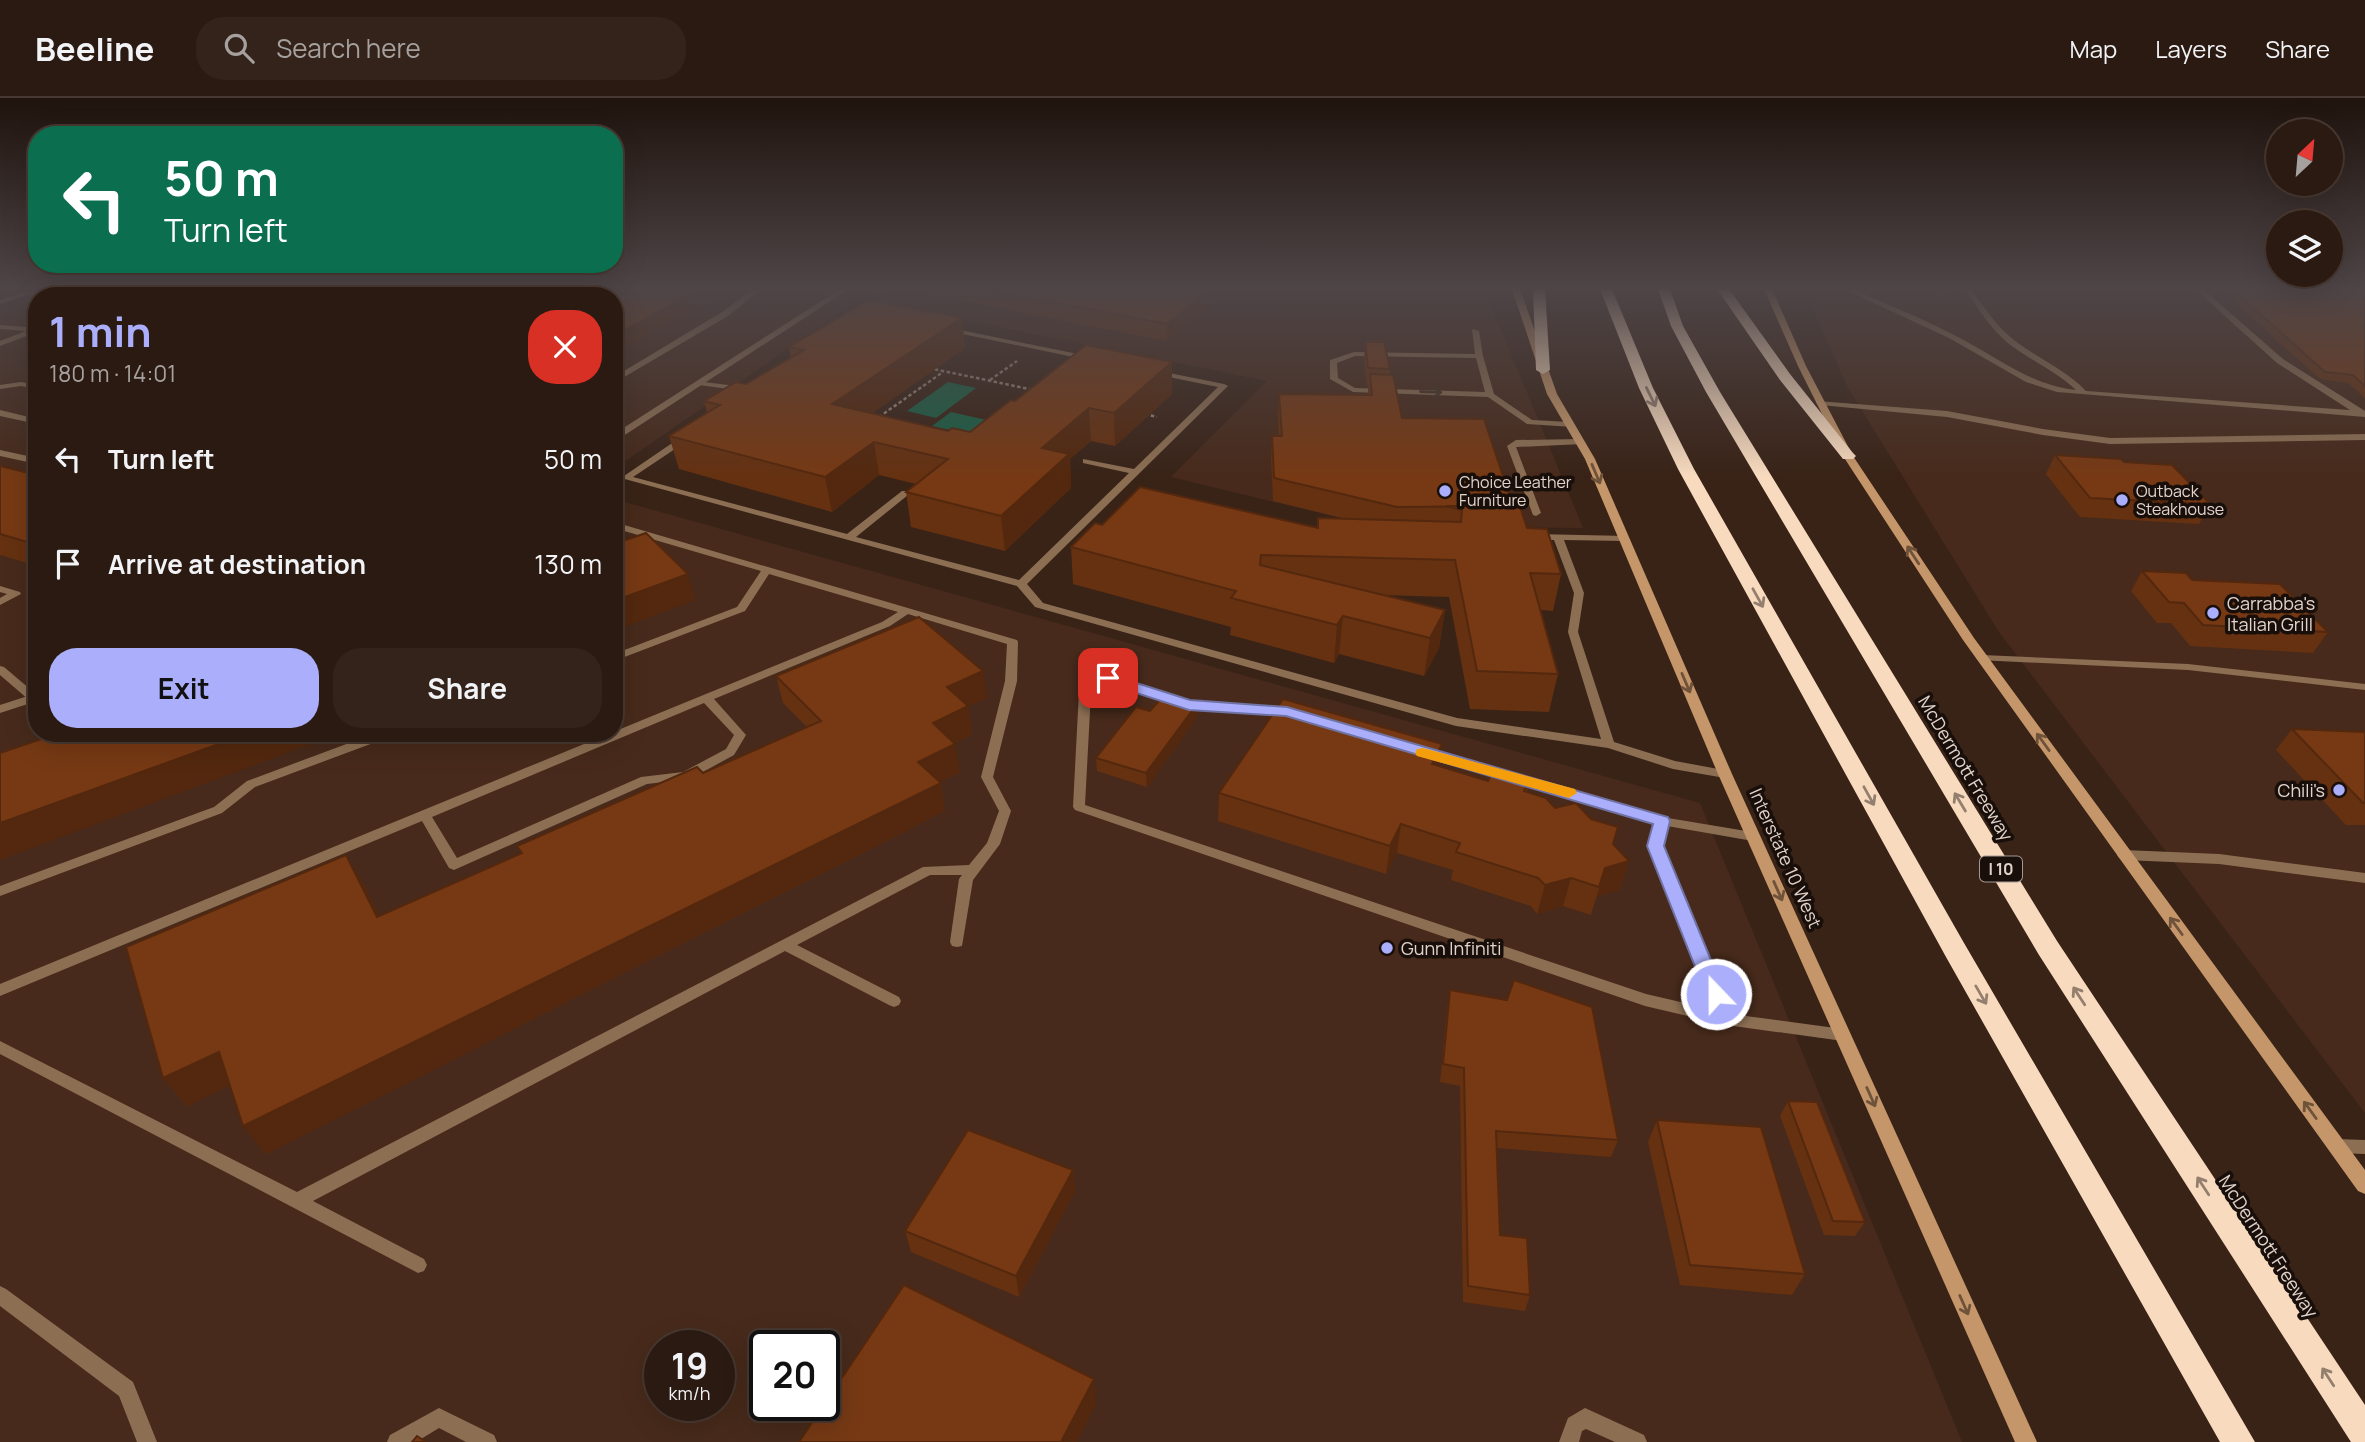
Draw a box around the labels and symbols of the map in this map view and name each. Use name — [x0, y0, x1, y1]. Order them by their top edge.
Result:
north arrow — [2266, 119, 2343, 196]
one-way arrow — [1419, 385, 1442, 399]
one-way arrow — [1644, 386, 1658, 407]
one-way arrow — [1590, 462, 1603, 484]
place label: Choice Leather Furniture — [1459, 471, 1572, 511]
place label: Outback Steakhouse — [2136, 480, 2224, 520]
marker: Choice Leather Furniture — [1437, 483, 1453, 499]
marker: Outback Steakhouse — [2114, 492, 2130, 508]
one-way arrow — [1906, 546, 1921, 565]
one-way arrow — [1751, 587, 1765, 607]
place label: Carrabba's Italian Grill — [2227, 591, 2315, 636]
marker: Carrabba's Italian Grill — [2205, 605, 2221, 621]
pin — [1078, 648, 1138, 708]
one-way arrow — [1680, 672, 1693, 693]
street label: McDermott Freeway — [1913, 691, 2019, 845]
one-way arrow — [2036, 733, 2050, 752]
place label: Chili's — [2278, 778, 2325, 802]
marker: Chili's — [2331, 782, 2347, 798]
street label: Interstate 10 West — [1744, 784, 1828, 932]
one-way arrow — [1862, 786, 1876, 806]
one-way arrow — [1952, 792, 1966, 812]
road number: I 10 — [1980, 856, 2022, 882]
one-way arrow — [1772, 880, 1785, 901]
one-way arrow — [2169, 917, 2183, 936]
place label: Gunn Infiniti — [1401, 936, 1501, 960]
marker: Gunn Infiniti — [1379, 940, 1395, 956]
position arrow — [1679, 957, 1753, 1031]
one-way arrow — [1974, 984, 1988, 1004]
one-way arrow — [2072, 986, 2086, 1006]
one-way arrow — [1865, 1086, 1878, 1107]
one-way arrow — [2303, 1101, 2318, 1120]
street label: McDermott Freeway — [2214, 1170, 2324, 1322]
one-way arrow — [2196, 1177, 2211, 1196]
one-way arrow — [1958, 1293, 1971, 1315]
speed limit sign: 20 — [749, 1330, 840, 1421]
one-way arrow — [2320, 1367, 2334, 1387]

